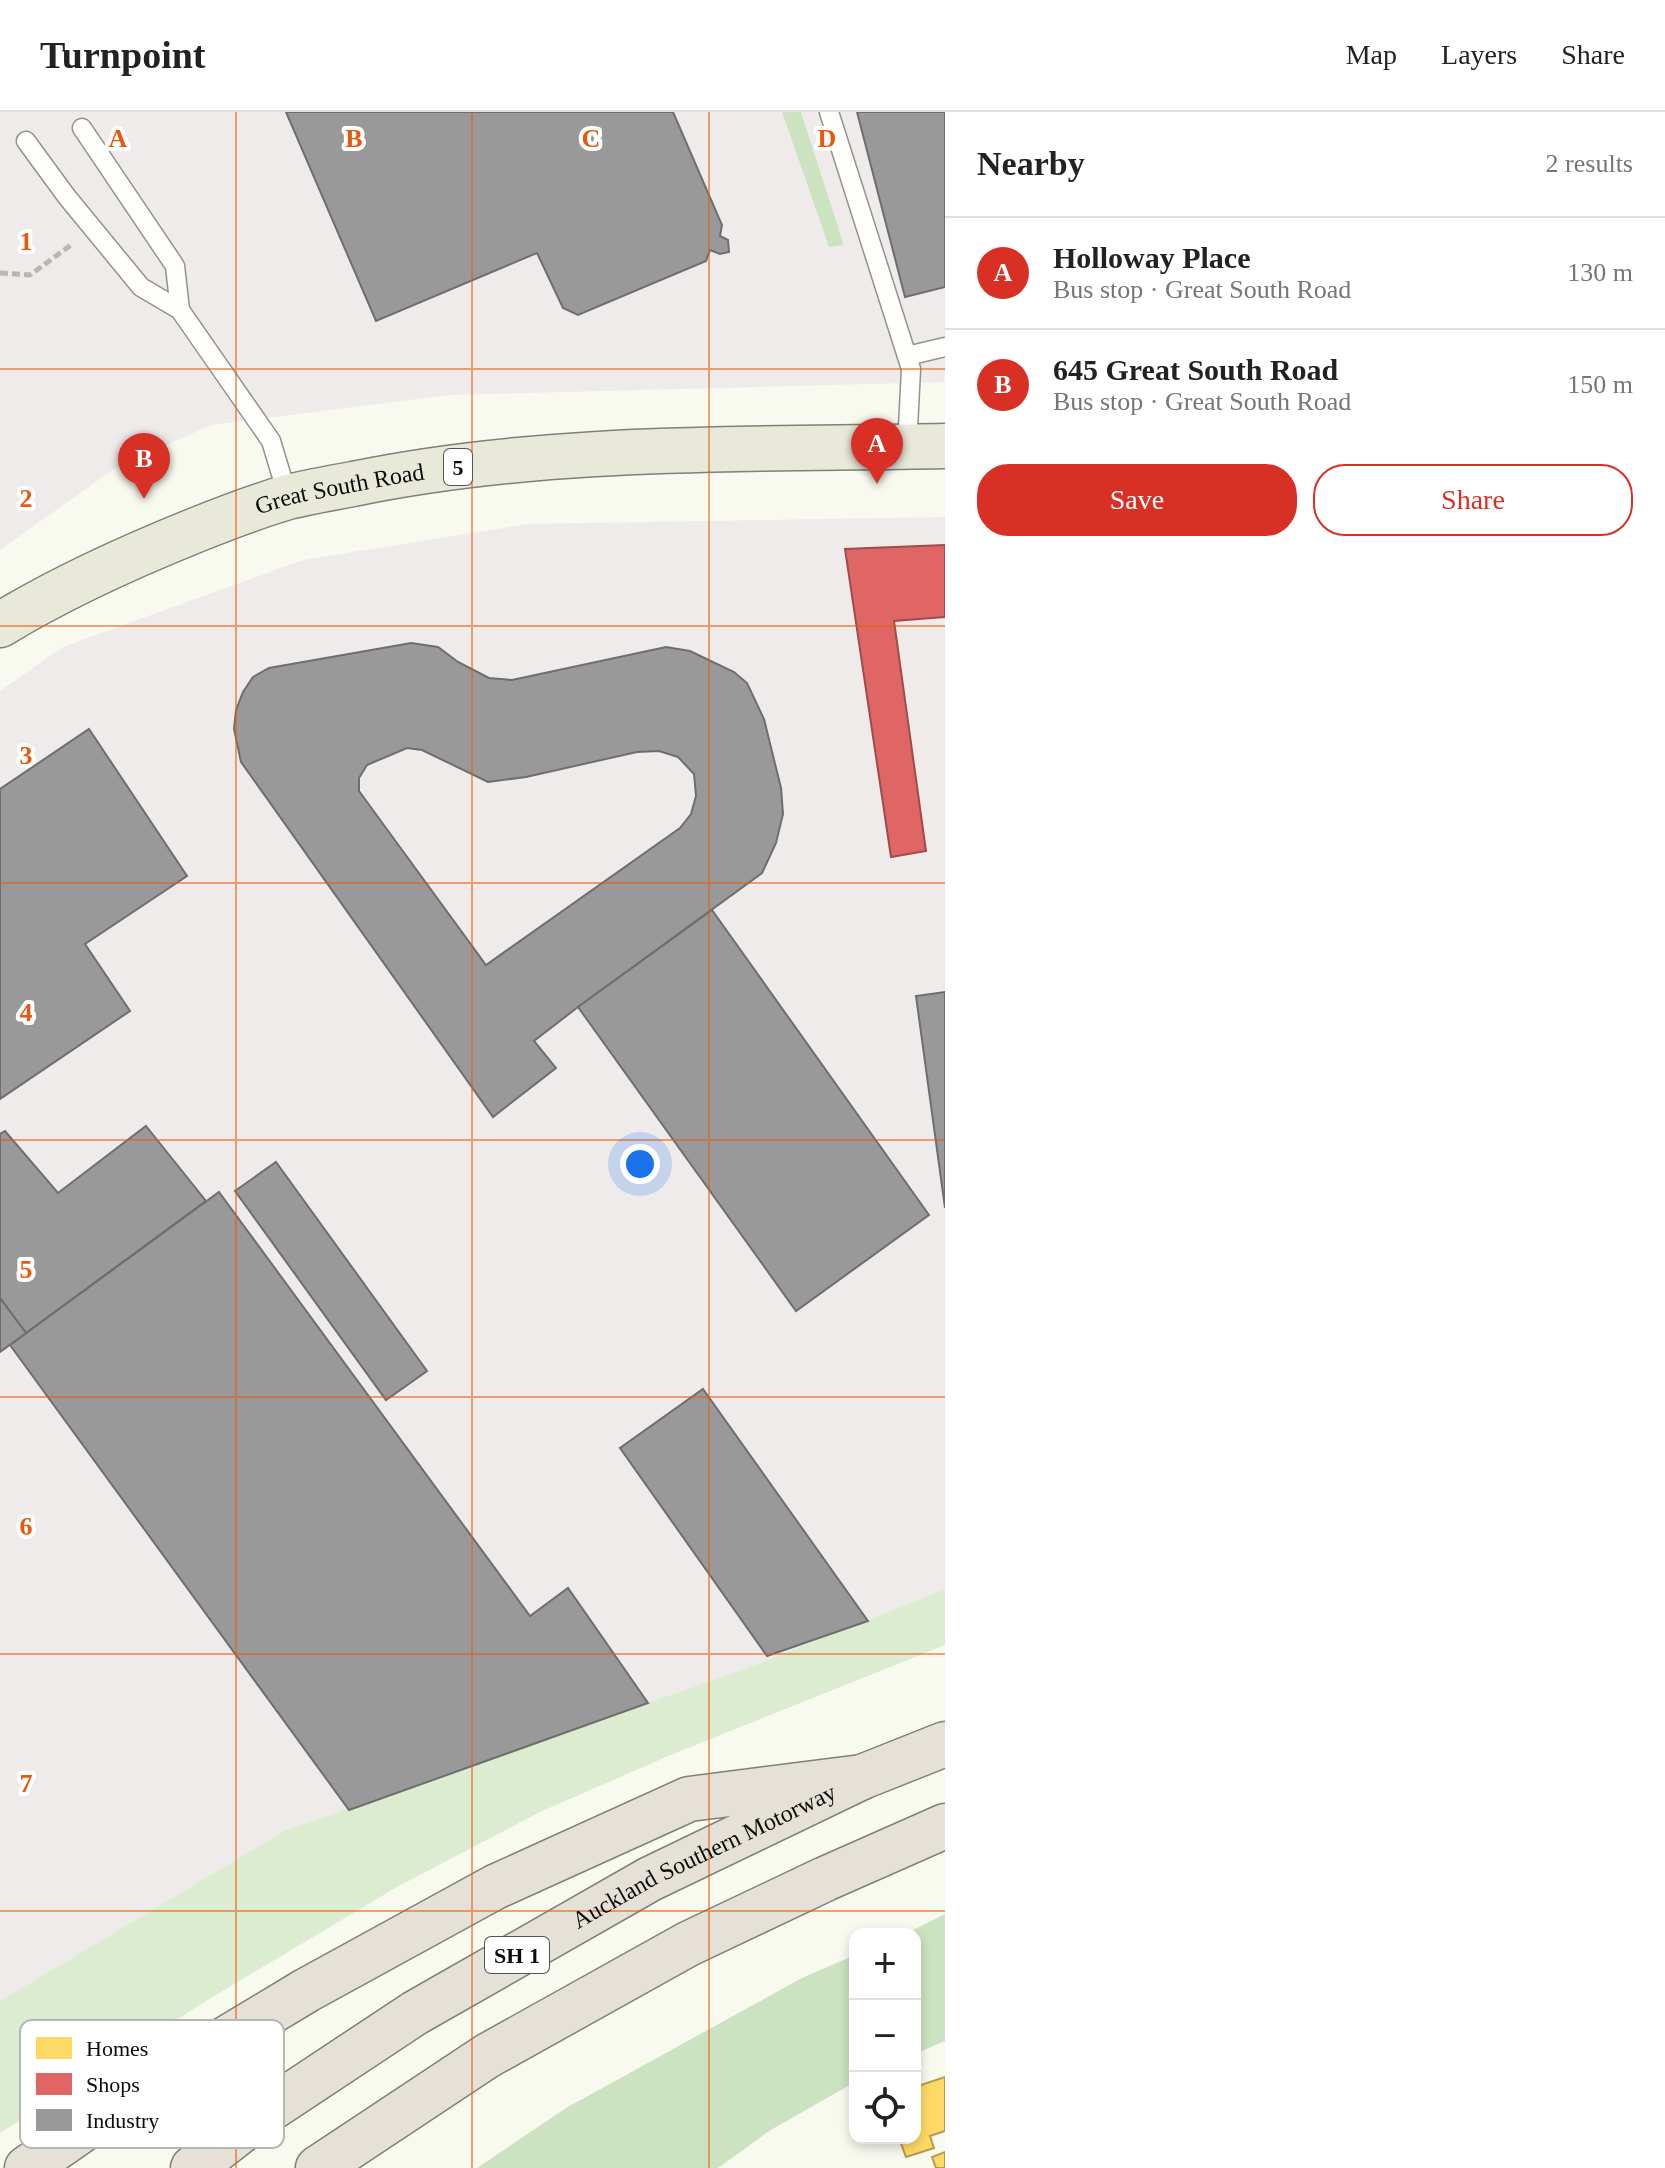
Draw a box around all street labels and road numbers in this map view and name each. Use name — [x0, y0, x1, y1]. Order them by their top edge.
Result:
road number: 5 — [444, 449, 472, 485]
street label: Great South Road — [252, 459, 426, 520]
street label: Auckland Southern Motorway — [568, 1779, 840, 1934]
road number: SH 1 — [485, 1937, 549, 1973]

